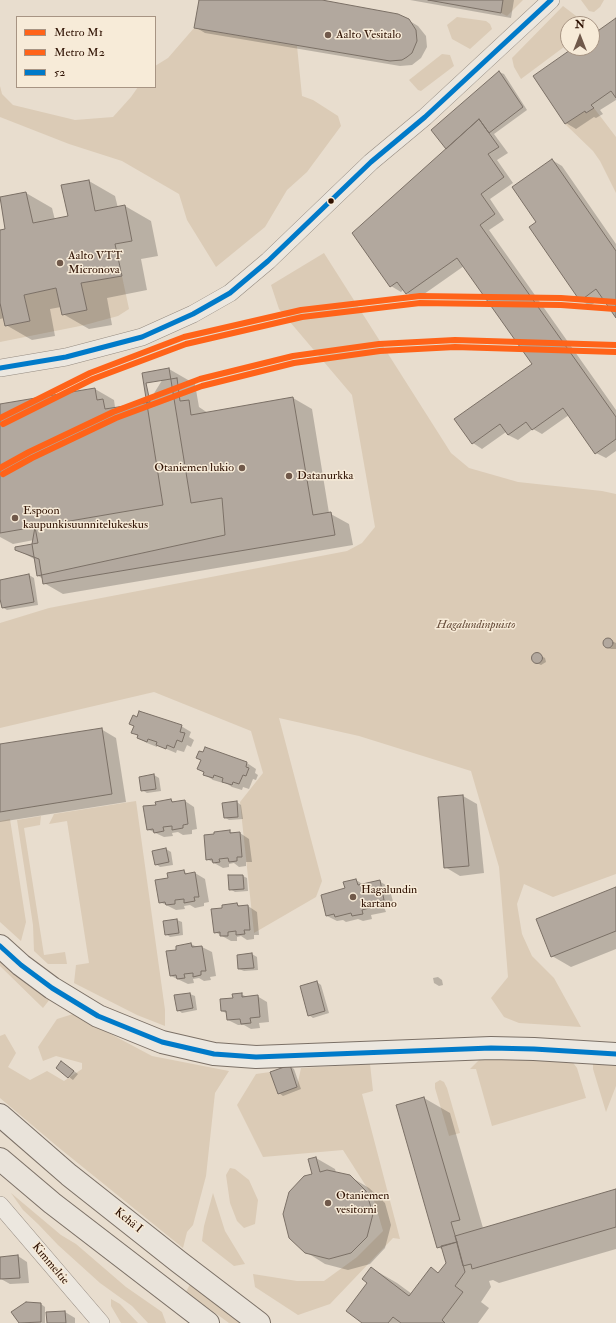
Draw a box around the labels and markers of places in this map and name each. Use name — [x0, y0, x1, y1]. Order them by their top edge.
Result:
place label: Aalto Vesitalo — [336, 28, 401, 42]
marker: Aalto Vesitalo — [323, 30, 333, 40]
unlabelled marker — [326, 196, 336, 206]
place label: Aalto VTT Micronova — [68, 249, 122, 277]
marker: Aalto VTT Micronova — [55, 258, 65, 268]
place label: Otaniemen lukio — [154, 461, 234, 475]
marker: Otaniemen lukio — [237, 463, 247, 473]
place label: Datanurkka — [297, 469, 354, 483]
marker: Datanurkka — [284, 471, 294, 481]
place label: Espoon kaupunkisuunnitelukeskus — [23, 504, 148, 532]
marker: Espoon kaupunkisuunnitelukeskus — [10, 513, 20, 523]
place label: Hagalundin kartano — [361, 883, 417, 911]
marker: Hagalundin kartano — [348, 892, 358, 902]
place label: Otaniemen vesitorni — [336, 1189, 389, 1217]
marker: Otaniemen vesitorni — [323, 1198, 333, 1208]

